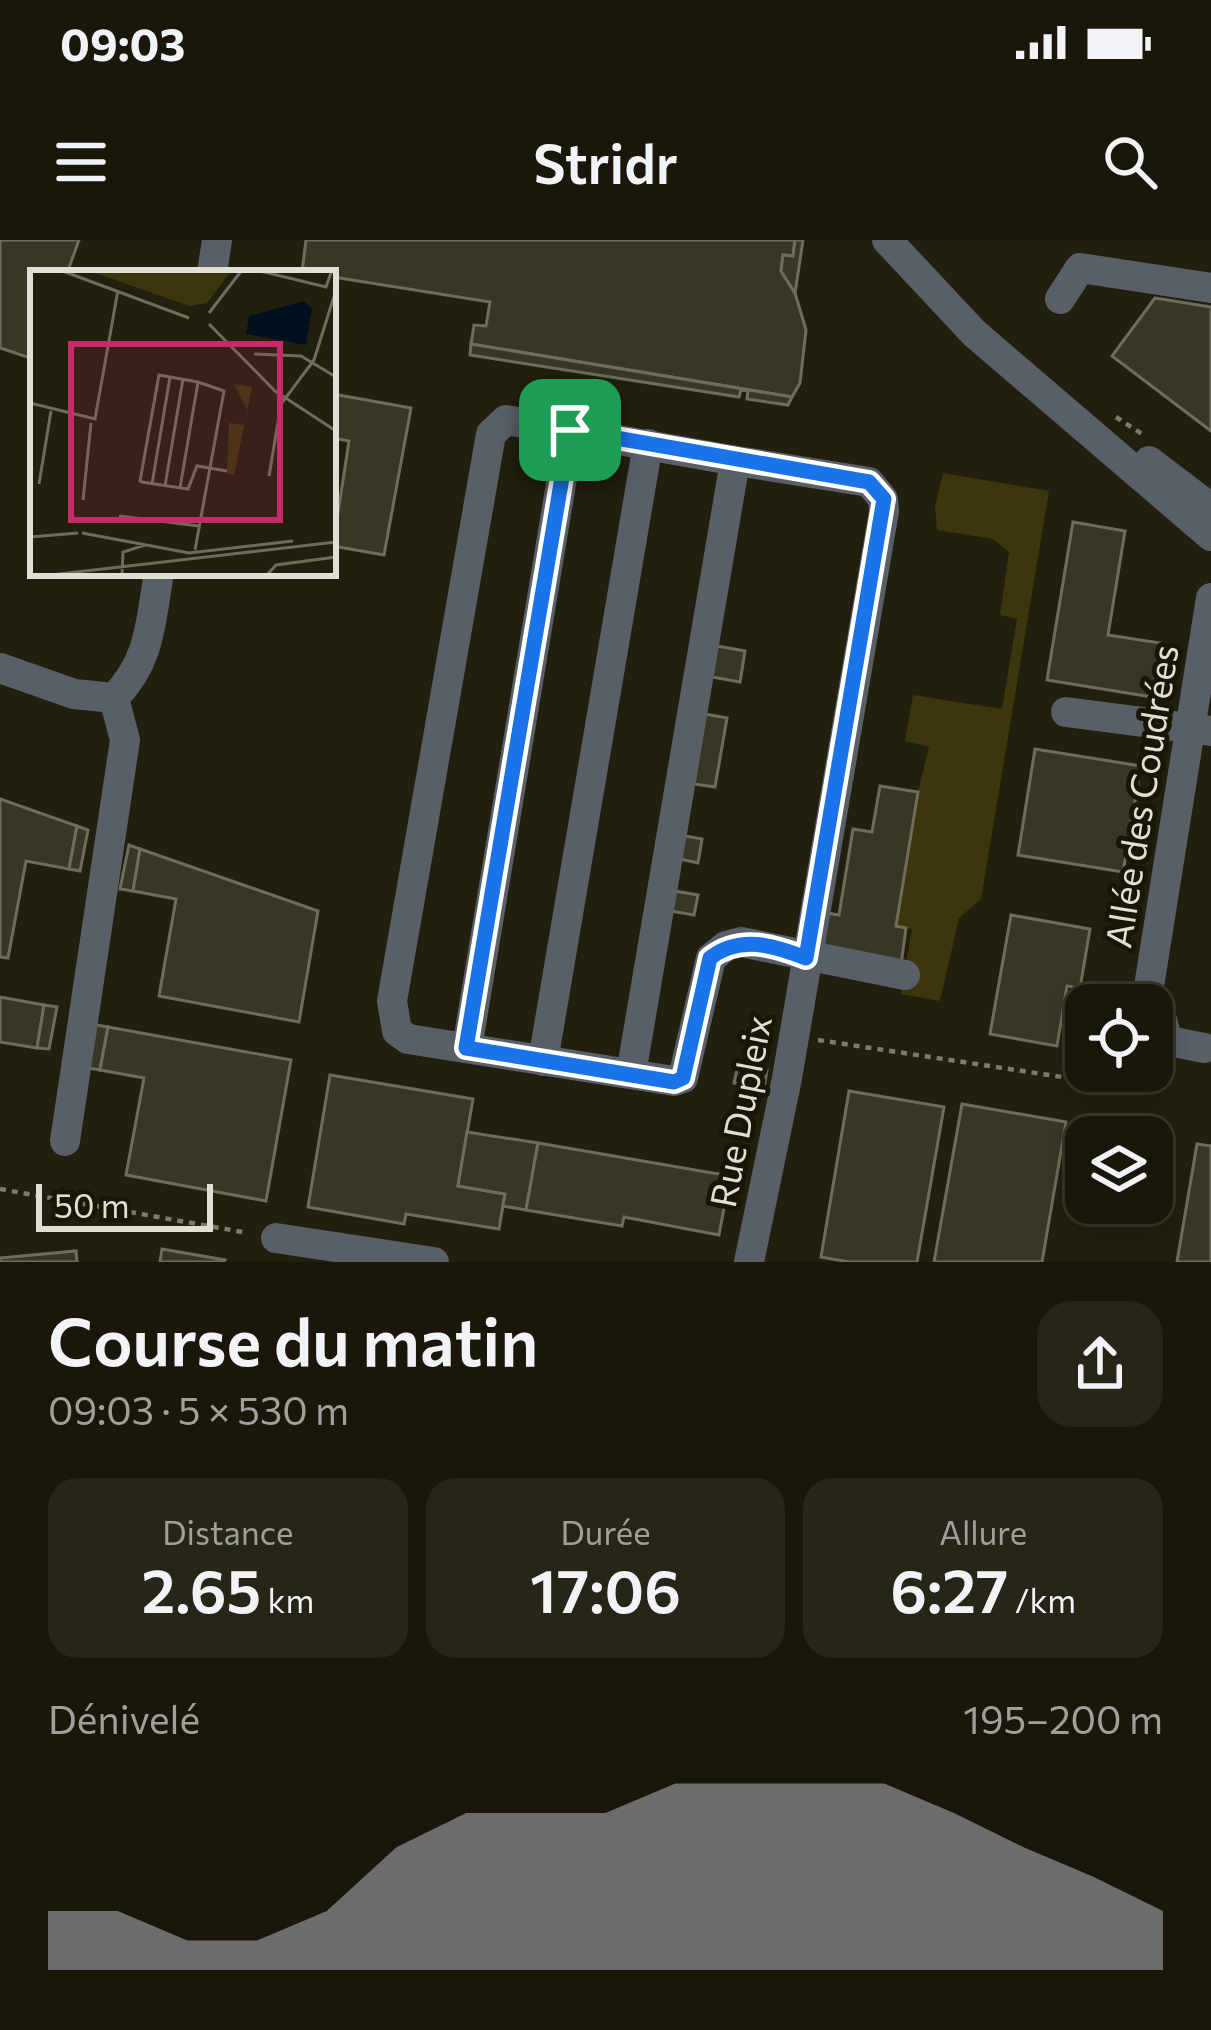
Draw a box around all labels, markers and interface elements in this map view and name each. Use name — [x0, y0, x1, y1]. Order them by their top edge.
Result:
text: 09:03 — [60, 15, 185, 70]
icon: menu — [48, 129, 114, 195]
text: Stridr — [533, 129, 678, 195]
icon: search — [1097, 129, 1163, 195]
inset map — [30, 270, 336, 576]
pin — [519, 379, 621, 481]
icon: arrive — [537, 397, 603, 463]
street label: Allée des Coudrées — [1094, 641, 1186, 951]
map controls — [1065, 984, 1173, 1224]
button: locate — [1065, 984, 1173, 1092]
street label: Rue Dupleix — [699, 1011, 779, 1211]
button: layers — [1065, 1116, 1173, 1224]
scale bar — [36, 1178, 213, 1231]
text: 50 m — [54, 1184, 130, 1225]
text: Course du matin — [48, 1299, 538, 1380]
button: share — [1037, 1301, 1163, 1427]
text: 09:03 · 5 × 530 m — [48, 1385, 349, 1433]
text: Distance — [162, 1511, 293, 1552]
text: Durée — [560, 1511, 651, 1552]
text: Allure — [939, 1511, 1027, 1552]
text: 2.65 — [141, 1552, 261, 1625]
text: 17:06 — [530, 1552, 681, 1625]
text: 6:27 — [890, 1552, 1008, 1625]
text: km — [261, 1579, 314, 1620]
text: /km — [1008, 1579, 1076, 1620]
text: Dénivelé — [48, 1694, 200, 1742]
text: 195–200 m — [963, 1694, 1163, 1742]

